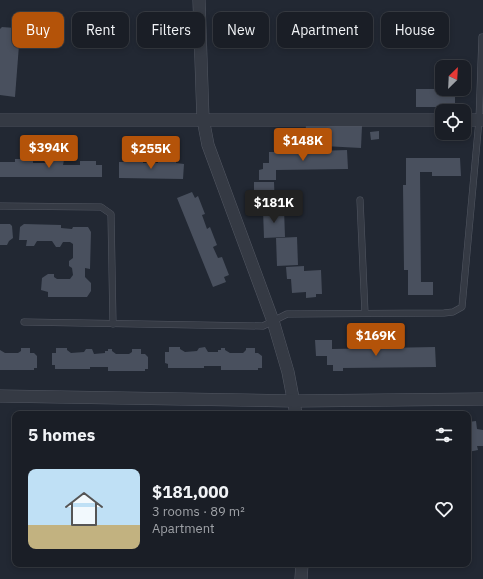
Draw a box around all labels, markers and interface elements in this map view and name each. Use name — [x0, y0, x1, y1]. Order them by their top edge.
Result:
chip: Buy — [12, 12, 64, 48]
chip: Rent — [72, 12, 129, 48]
chip: Filters — [137, 12, 205, 48]
chip: New — [213, 12, 269, 48]
chip: Apartment — [277, 12, 373, 48]
chip: House — [381, 12, 449, 48]
north arrow — [435, 60, 471, 96]
map controls — [435, 60, 471, 140]
button: locate — [435, 104, 471, 140]
pin: $148K — [275, 128, 331, 162]
text: $148K — [283, 132, 323, 149]
pin: $394K — [21, 135, 77, 169]
pin: $255K — [123, 136, 179, 170]
text: $394K — [29, 139, 69, 156]
text: $255K — [131, 140, 171, 157]
pin: $181K — [246, 190, 302, 224]
text: $181K — [254, 194, 294, 211]
pin: $169K — [348, 323, 404, 357]
text: $169K — [356, 327, 396, 344]
text: 5 homes — [28, 424, 95, 446]
icon: filters — [433, 424, 455, 446]
text: $181,000 — [152, 481, 229, 503]
icon: home — [60, 485, 108, 533]
icon: heart — [433, 498, 455, 520]
text: 3 rooms · 89 m² — [152, 503, 245, 520]
text: Apartment — [152, 520, 215, 537]

